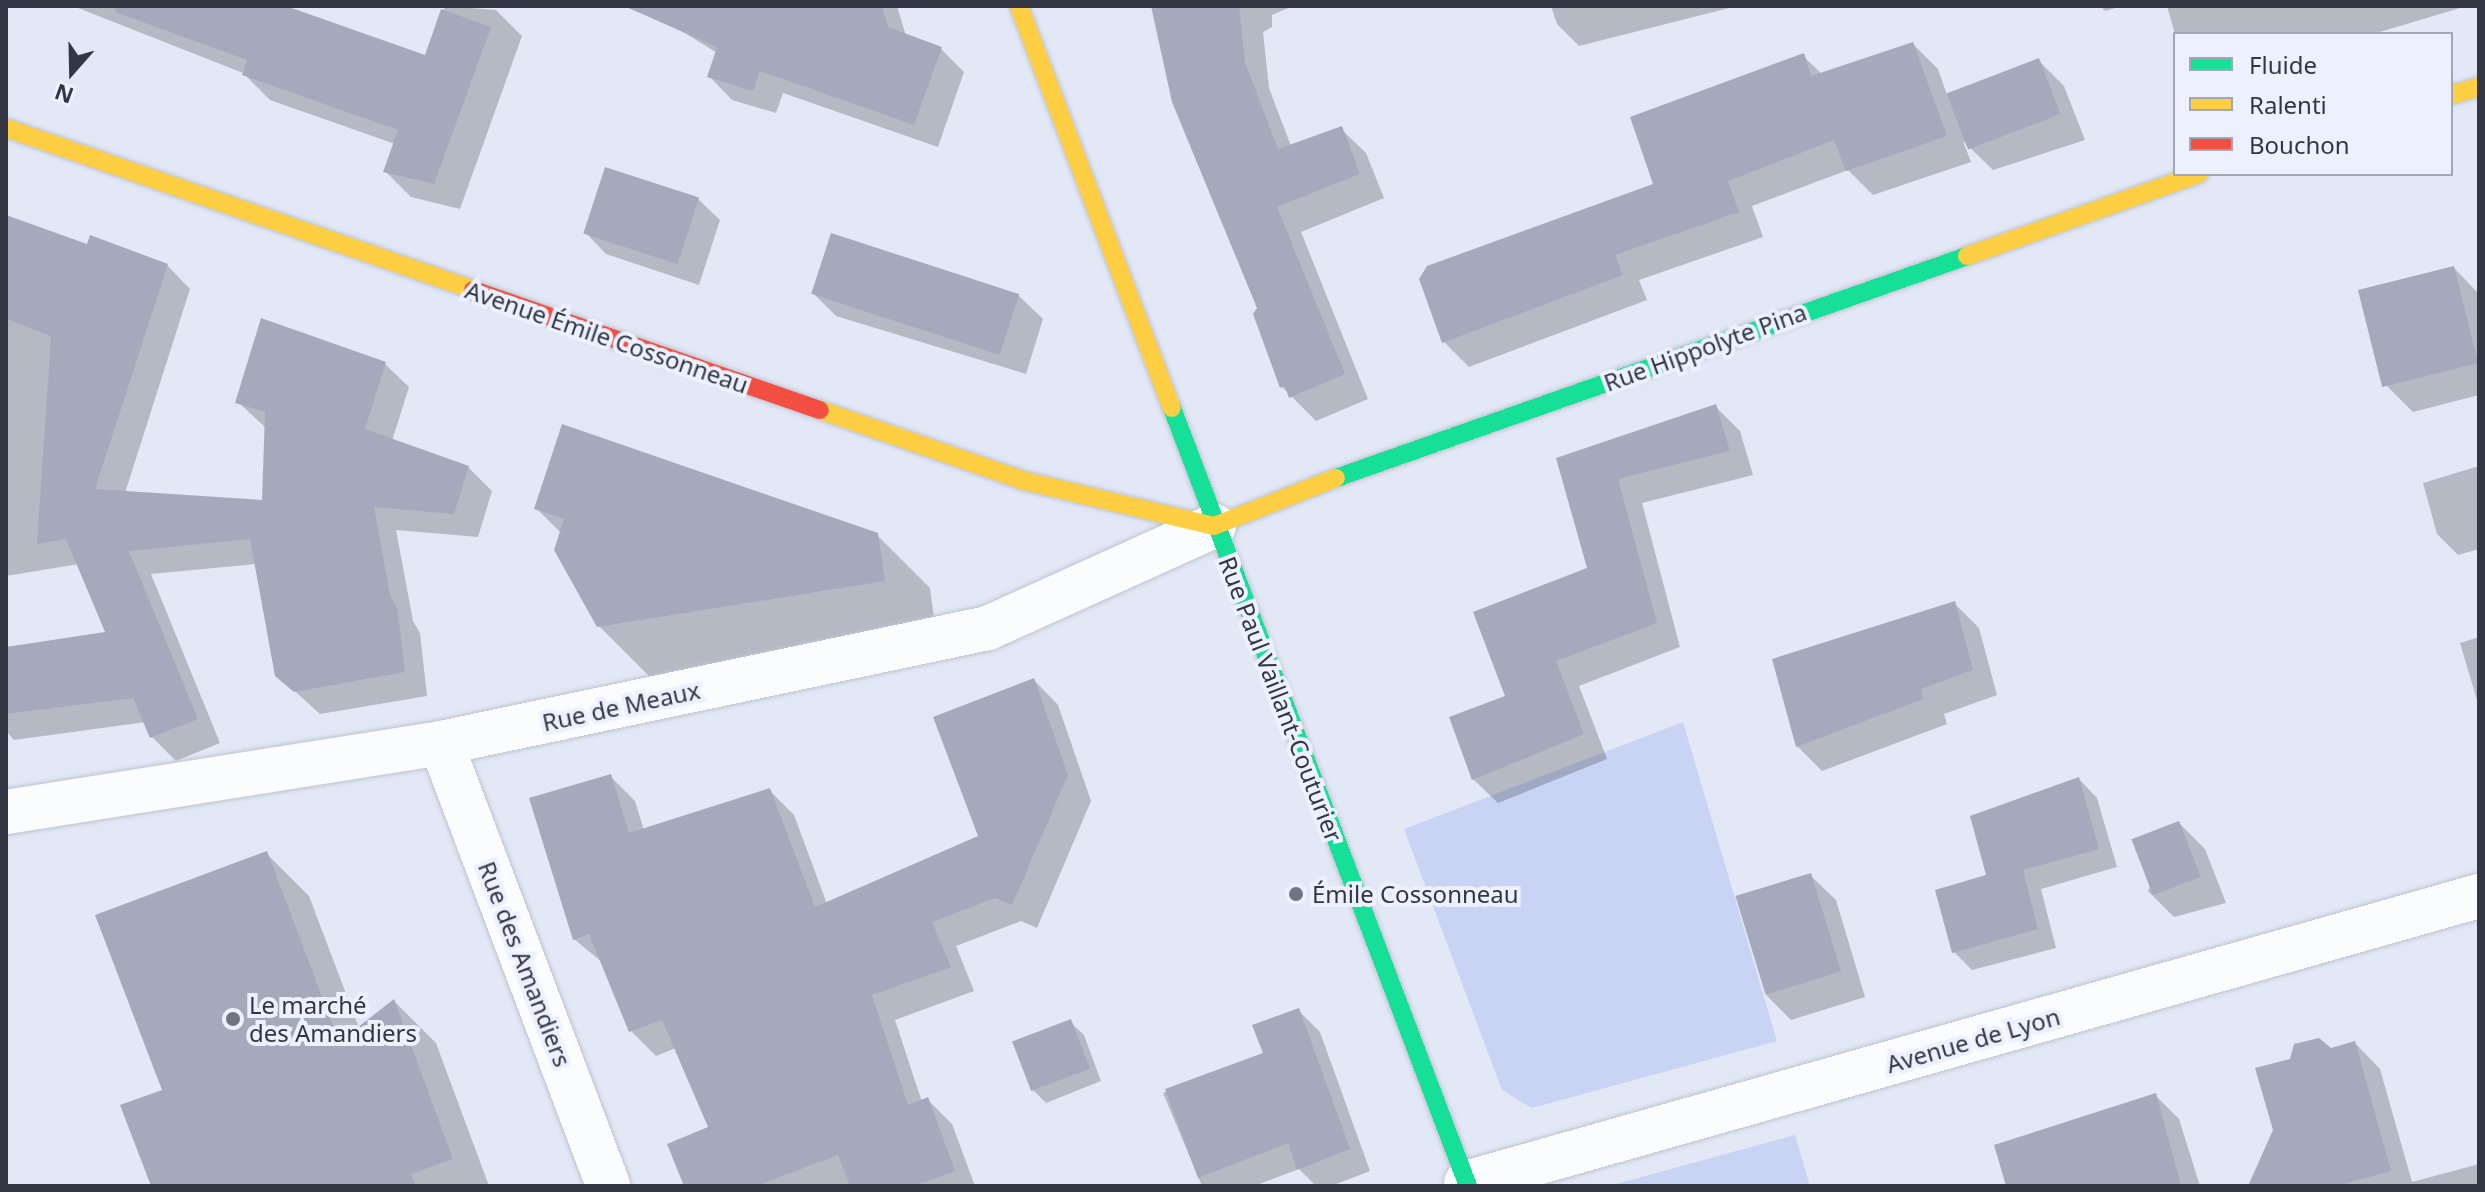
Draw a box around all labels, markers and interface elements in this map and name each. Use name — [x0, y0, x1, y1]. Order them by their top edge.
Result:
north arrow — [32, 32, 112, 112]
legend — [2173, 32, 2453, 176]
text: Fluide — [2249, 48, 2317, 81]
text: N — [50, 77, 77, 112]
text: Ralenti — [2249, 88, 2327, 121]
text: Bouchon — [2249, 128, 2350, 161]
street label: Avenue Émile Cossonneau — [462, 275, 752, 399]
street label: Rue Hippolyte Pina — [1600, 297, 1810, 397]
street label: Rue Paul Vaillant-Couturier — [1213, 552, 1349, 846]
street label: Rue de Meaux — [540, 675, 702, 737]
street label: Rue des Amandiers — [473, 857, 577, 1071]
place label: Émile Cossonneau — [1312, 880, 1519, 908]
marker: Émile Cossonneau — [1287, 885, 1305, 903]
place label: Le marché des Amandiers — [249, 991, 417, 1047]
street label: Avenue de Lyon — [1883, 1001, 2063, 1079]
marker: Le marché des Amandiers — [224, 1010, 242, 1028]

